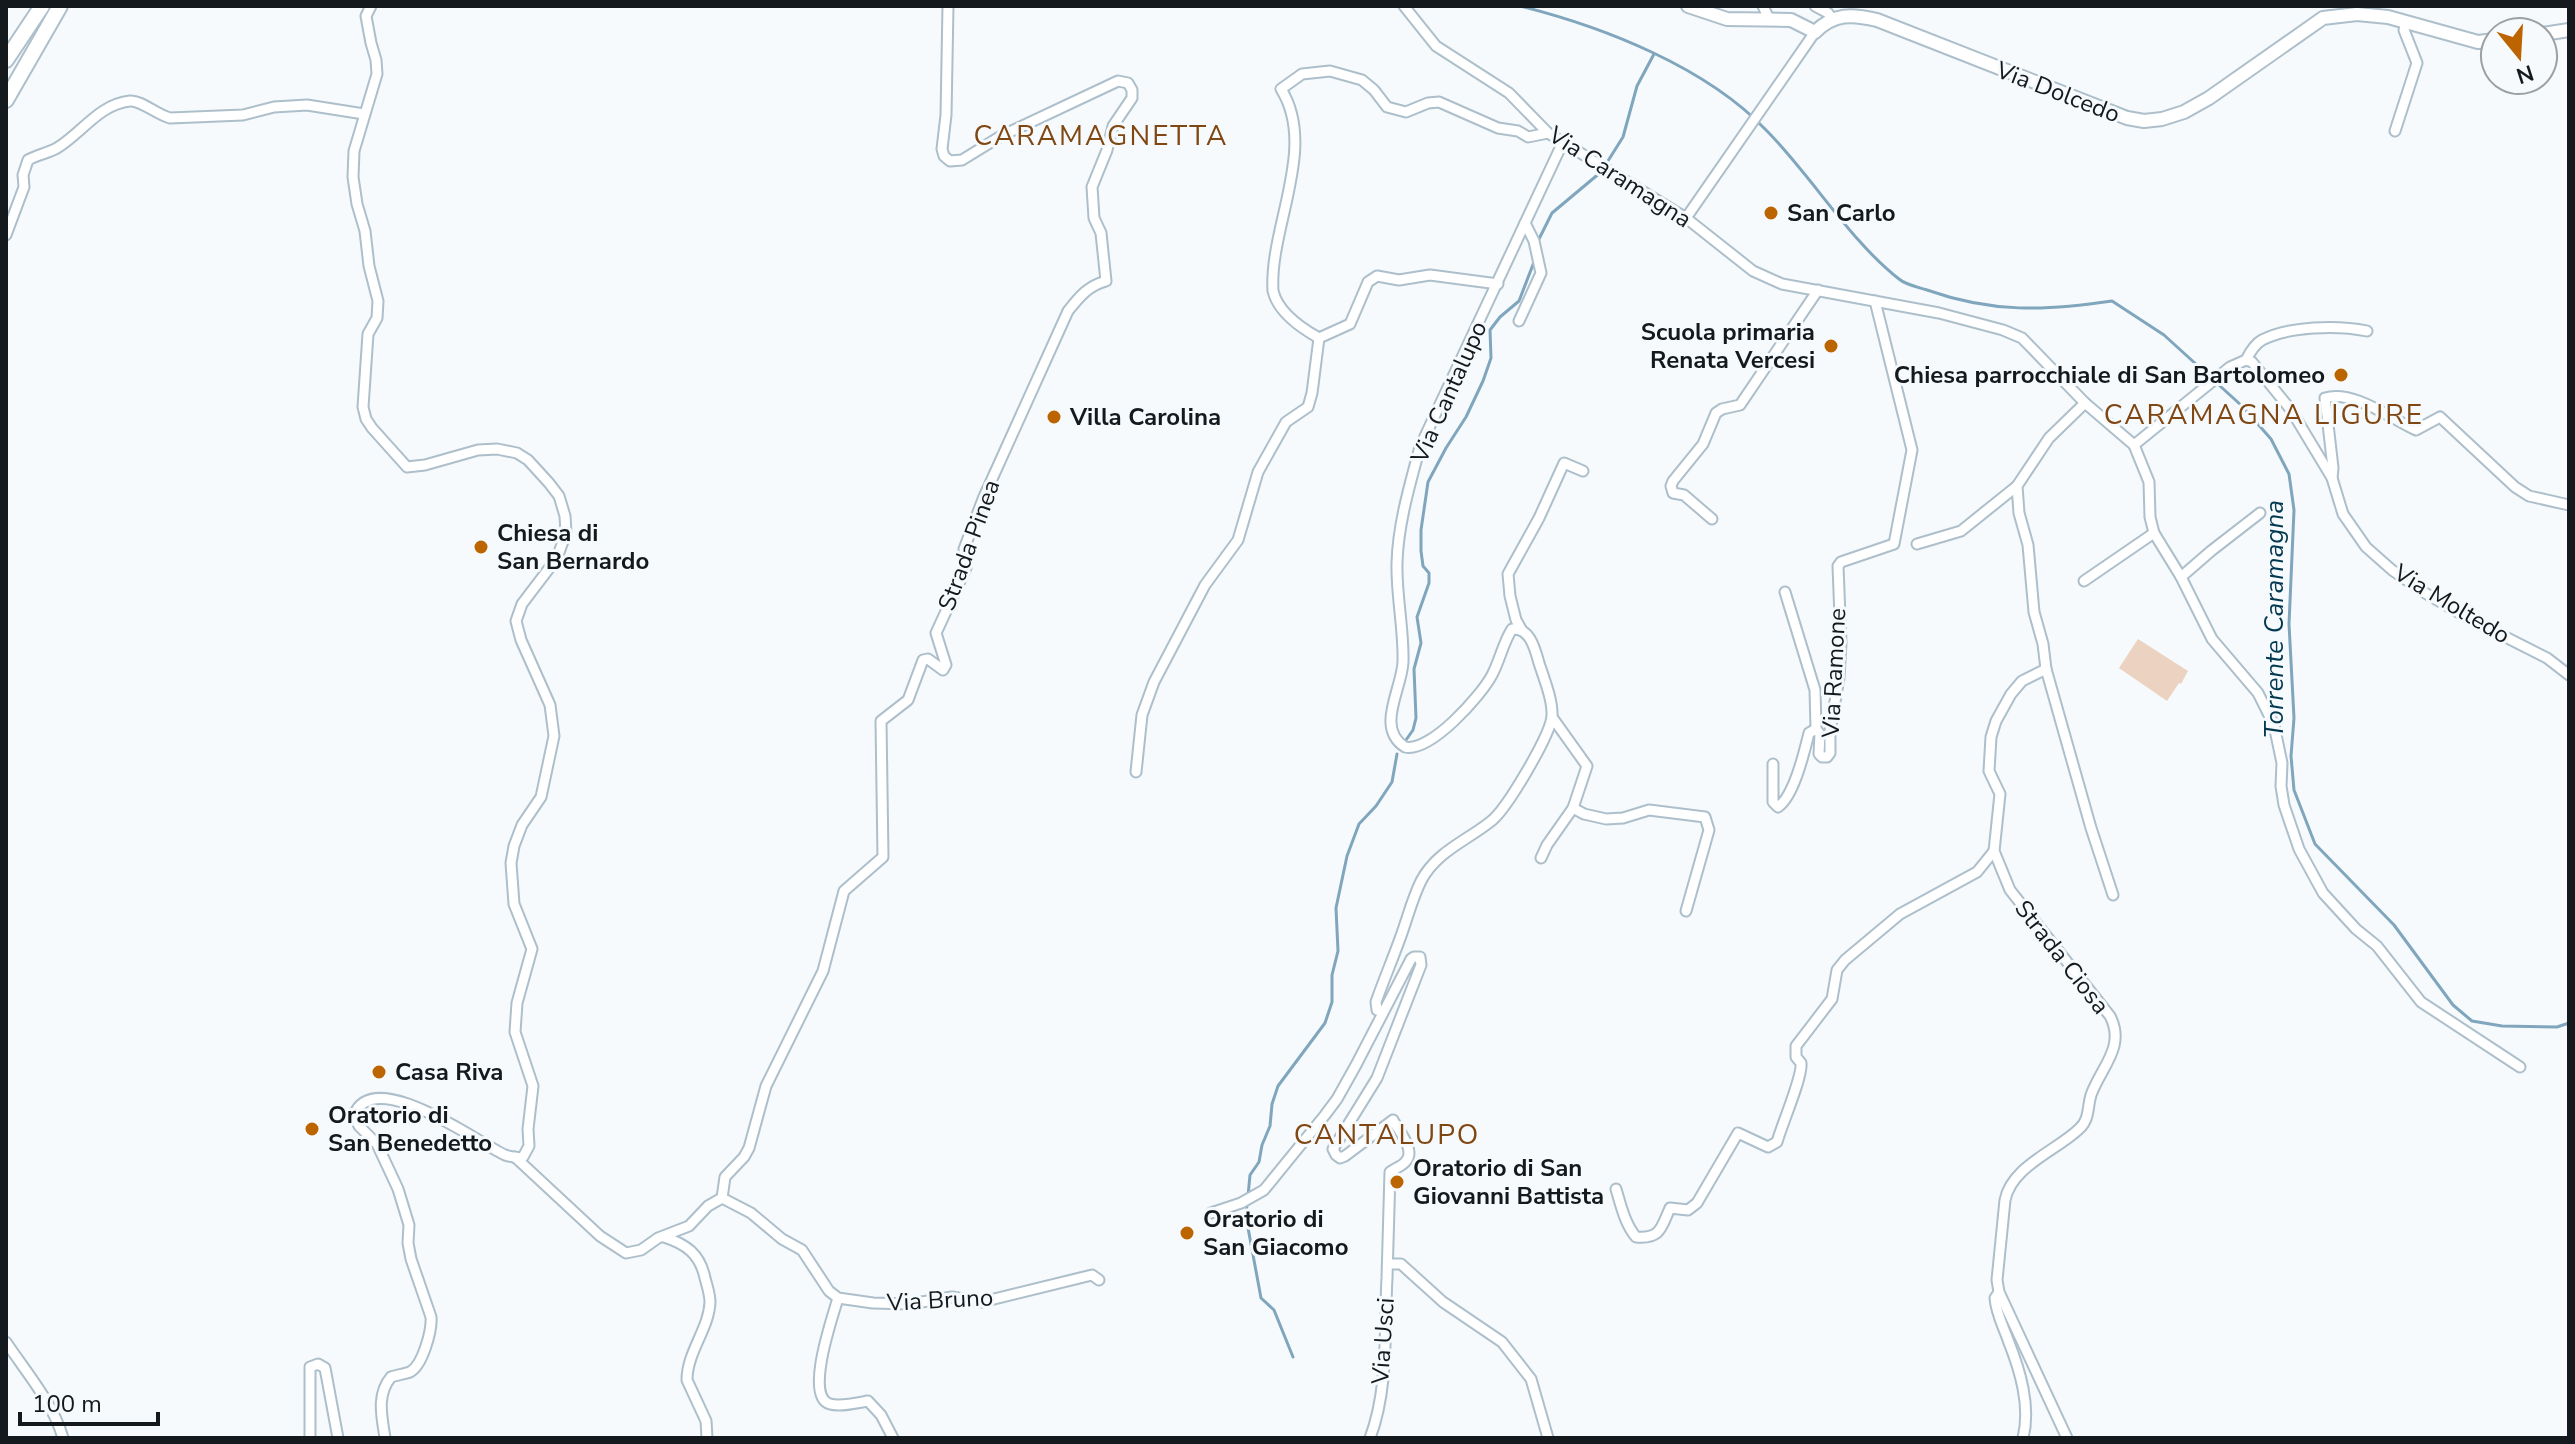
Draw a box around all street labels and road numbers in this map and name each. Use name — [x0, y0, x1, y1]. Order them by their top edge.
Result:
street label: Via Dolcedo — [1991, 53, 2124, 130]
street label: Via Caramagna — [1542, 118, 1698, 235]
street label: Via Cantalupo — [1403, 316, 1495, 469]
street label: Strada Pinea — [931, 475, 1007, 615]
street label: Via Moltedo — [2387, 556, 2516, 651]
street label: Via Ramone — [1815, 607, 1853, 740]
street label: Strada Ciosa — [2007, 893, 2117, 1021]
street label: Via Bruno — [885, 1281, 994, 1319]
street label: Via Usci — [1364, 1297, 1402, 1386]

